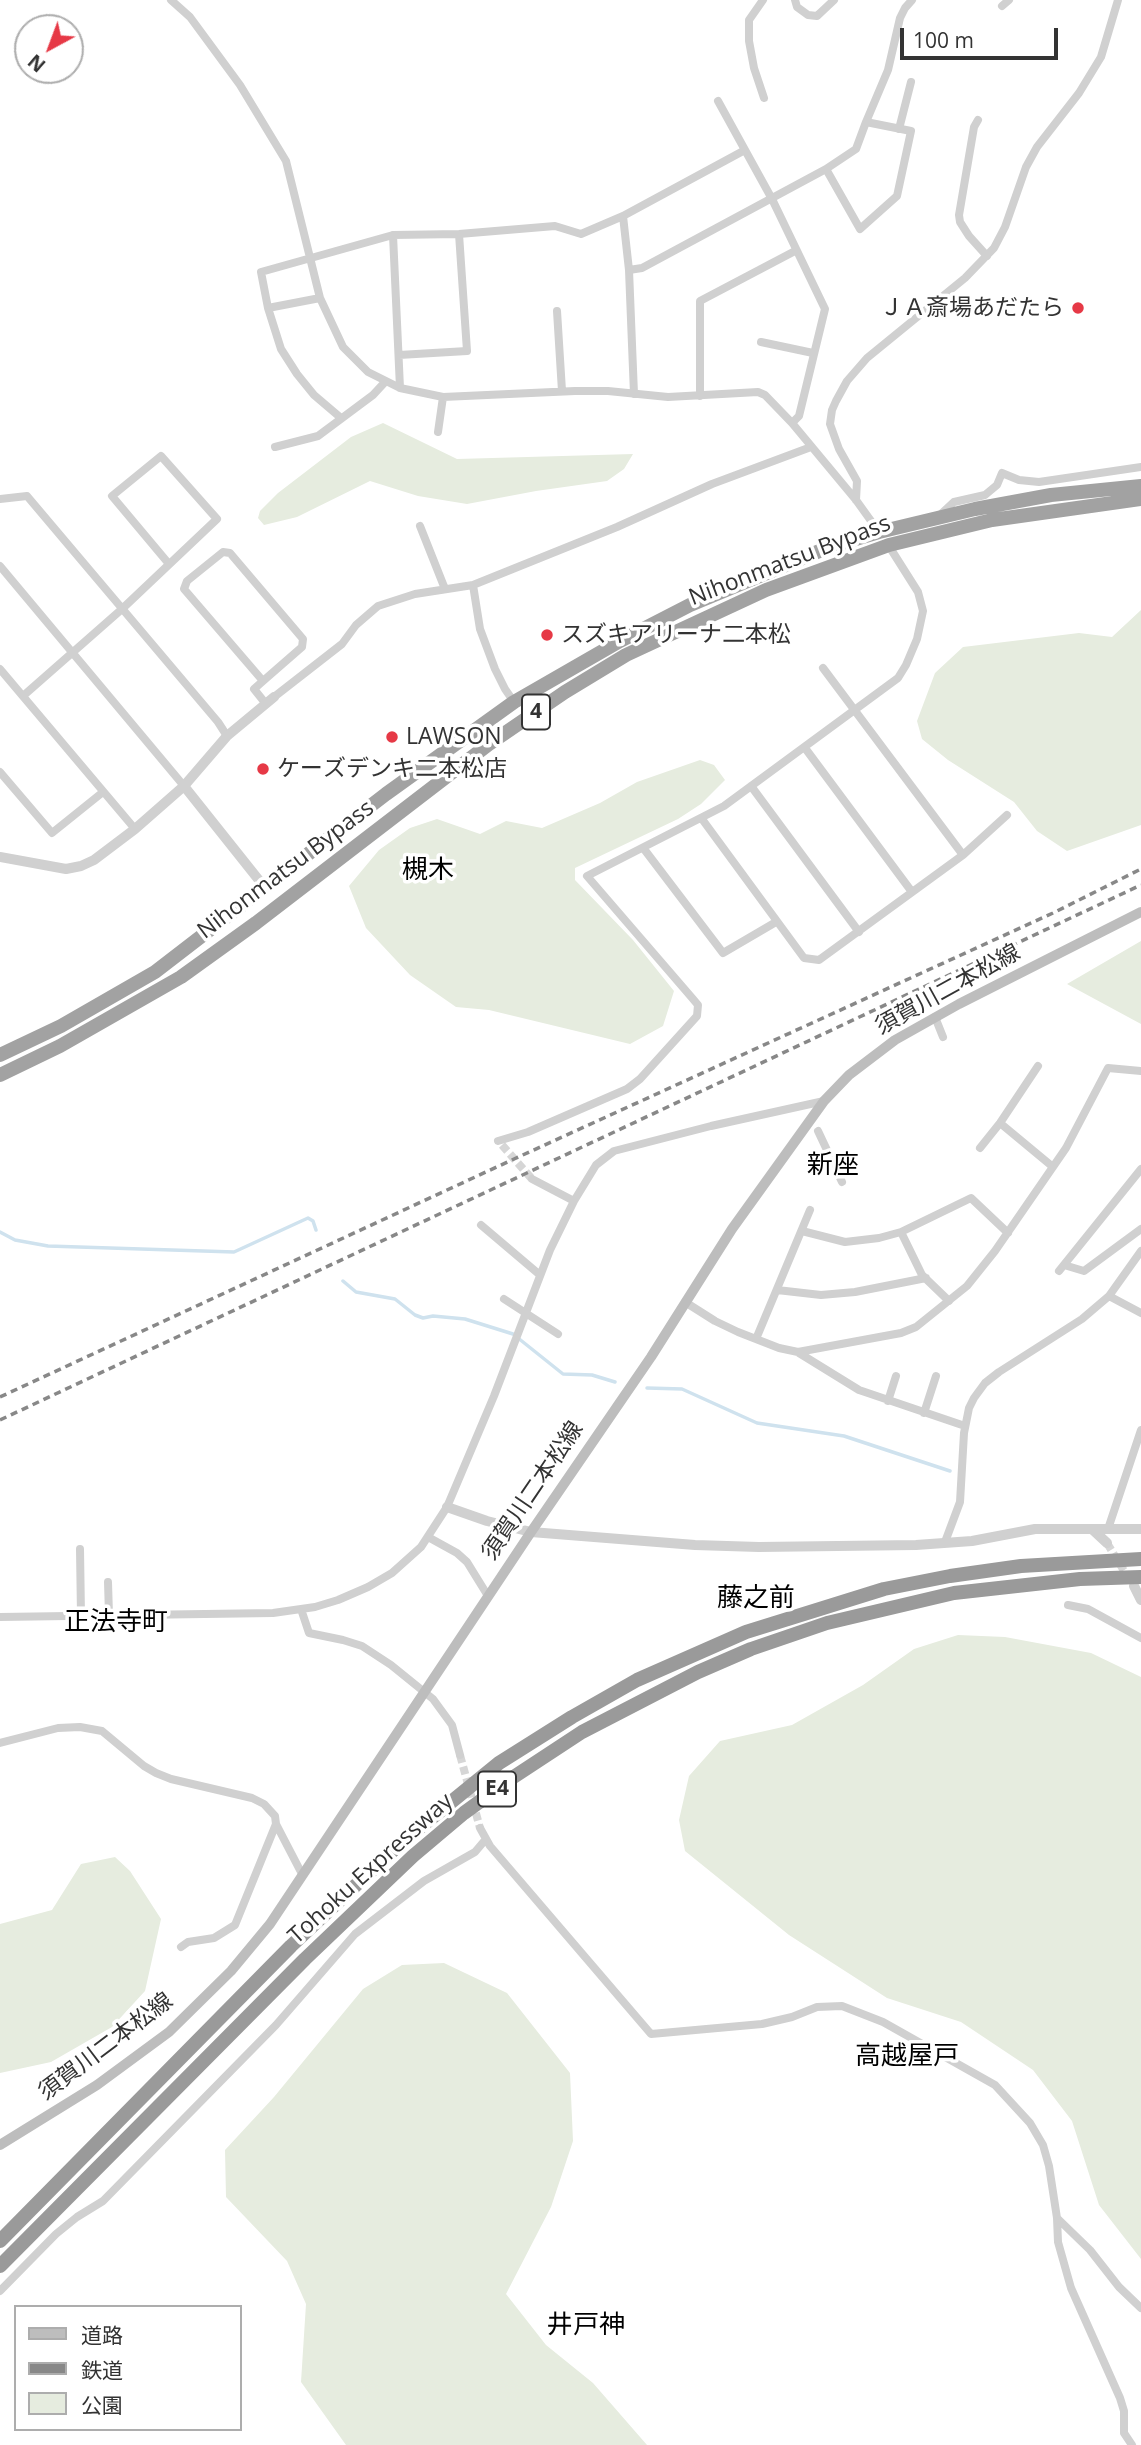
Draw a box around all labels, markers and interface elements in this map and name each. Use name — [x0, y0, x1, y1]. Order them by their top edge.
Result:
north arrow — [14, 14, 84, 84]
scale bar — [903, 14, 1060, 58]
text: 100 m — [913, 26, 974, 54]
text: N — [22, 48, 51, 78]
place label: ＪＡ斎場あだたら — [880, 294, 1064, 322]
marker: ＪＡ斎場あだたら — [1070, 300, 1086, 316]
street label: Nihonmatsu Bypass — [685, 510, 895, 612]
place label: スズキアリーナ二本松 — [561, 621, 791, 649]
marker: スズキアリーナ二本松 — [539, 627, 555, 643]
road number: 4 — [522, 694, 550, 730]
place label: LAWSON — [406, 723, 502, 751]
marker: LAWSON — [384, 729, 400, 745]
place label: ケーズデンキ二本松店 — [277, 755, 507, 783]
marker: ケーズデンキ二本松店 — [255, 761, 271, 777]
street label: Nihonmatsu Bypass — [192, 795, 380, 945]
district label: 槻木 — [402, 855, 454, 887]
street label: 須賀川二本松線 — [871, 939, 1025, 1041]
district label: 新座 — [807, 1150, 859, 1182]
street label: 須賀川二本松線 — [477, 1417, 589, 1565]
district label: 藤之前 — [717, 1583, 795, 1615]
district label: 正法寺町 — [64, 1607, 168, 1639]
road number: E4 — [478, 1772, 516, 1806]
street label: Tohoku Expressway — [283, 1788, 459, 1950]
street label: 須賀川二本松線 — [33, 1988, 179, 2106]
district label: 高越屋戸 — [855, 2041, 959, 2073]
legend — [14, 2305, 242, 2431]
district label: 井戸神 — [547, 2310, 625, 2342]
text: 道路 — [81, 2321, 123, 2349]
text: 鉄道 — [81, 2356, 123, 2384]
text: 公園 — [81, 2391, 123, 2419]

